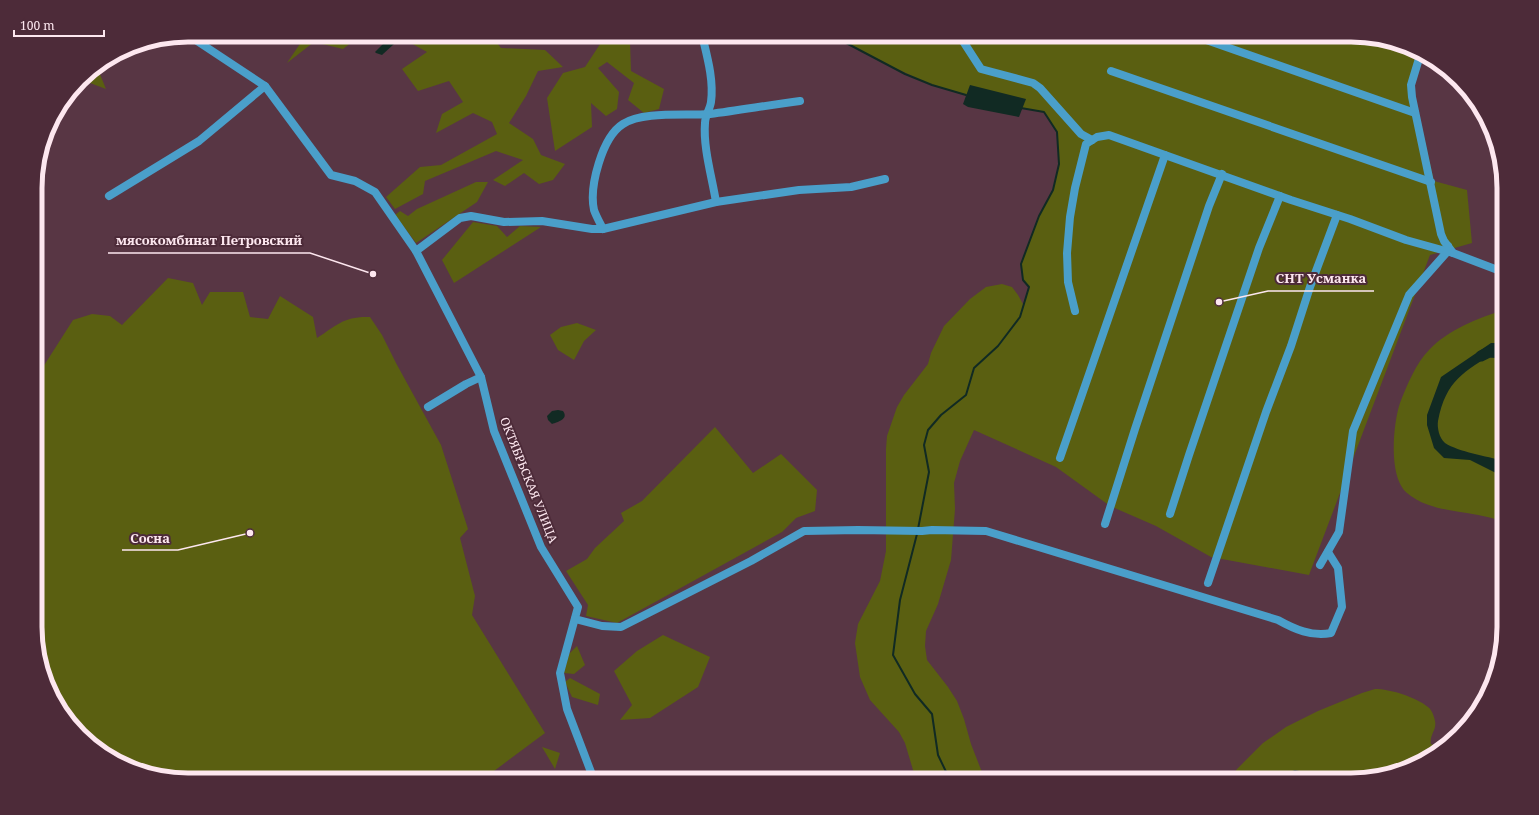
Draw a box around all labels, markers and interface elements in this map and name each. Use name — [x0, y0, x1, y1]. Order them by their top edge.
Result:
scale bar — [14, 12, 104, 38]
text: 100 m — [20, 17, 55, 34]
callout: мясокомбинат Петровский — [108, 228, 310, 253]
text: мясокомбинат Петровский — [116, 231, 302, 249]
callout: СНТ Усманка — [1268, 266, 1374, 291]
text: СНТ Усманка — [1276, 269, 1367, 287]
street label: ОКТЯБРЬСКАЯ УЛИЦА — [496, 414, 562, 546]
callout: Сосна — [122, 525, 178, 550]
text: Сосна — [130, 529, 170, 547]

